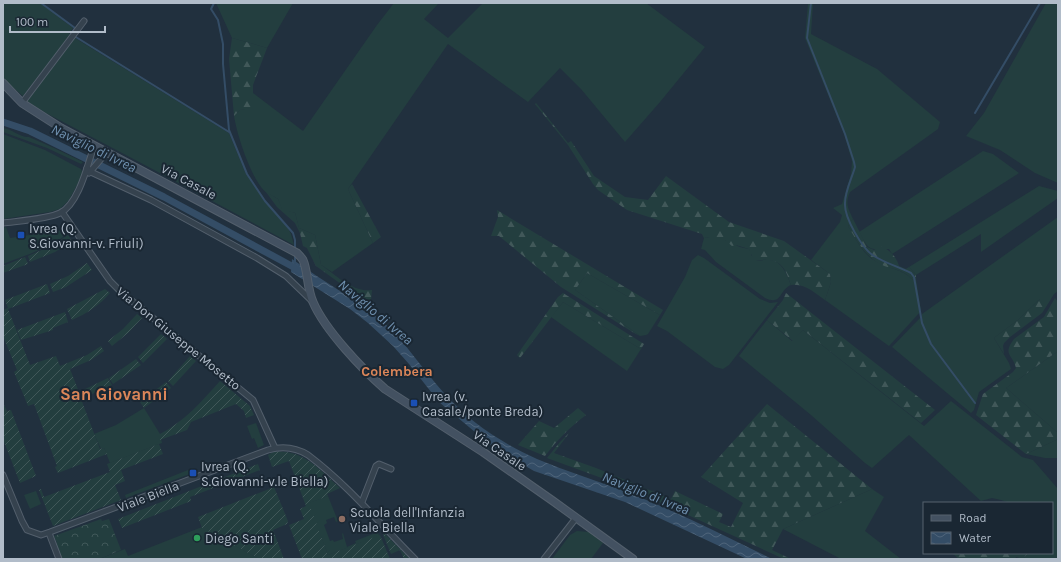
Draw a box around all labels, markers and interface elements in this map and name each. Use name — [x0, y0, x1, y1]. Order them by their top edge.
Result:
scale bar — [10, 8, 105, 34]
text: 100 m — [16, 15, 48, 29]
water label: Naviglio di Ivrea — [48, 121, 139, 176]
street label: Via Casale — [158, 161, 219, 202]
place label: Ivrea (Q. S.Giovanni-v. Friuli) — [29, 221, 144, 251]
marker: Ivrea (Q. S.Giovanni-v. Friuli) — [16, 230, 26, 240]
water label: Naviglio di Ivrea — [335, 276, 417, 349]
street label: Via Don Giuseppe Mosetto — [114, 284, 244, 393]
district label: Colembera — [361, 363, 433, 380]
district label: San Giovanni — [60, 384, 168, 404]
place label: Ivrea (v. Casale/ponte Breda) — [422, 389, 543, 419]
marker: Ivrea (v. Casale/ponte Breda) — [409, 398, 419, 408]
street label: Via Casale — [470, 427, 529, 474]
place label: Ivrea (Q. S.Giovanni-v.le Biella) — [201, 459, 328, 489]
marker: Ivrea (Q. S.Giovanni-v.le Biella) — [188, 468, 198, 478]
water label: Naviglio di Ivrea — [600, 468, 692, 519]
street label: Viale Biella — [115, 478, 181, 515]
legend — [923, 502, 1053, 554]
place label: Scuola dell'Infanzia Viale Biella — [350, 505, 465, 535]
text: Road — [959, 511, 987, 525]
marker: Scuola dell'Infanzia Viale Biella — [337, 514, 347, 524]
place label: Diego Santi — [205, 531, 273, 546]
text: Water — [959, 531, 992, 545]
marker: Diego Santi — [192, 533, 202, 543]

